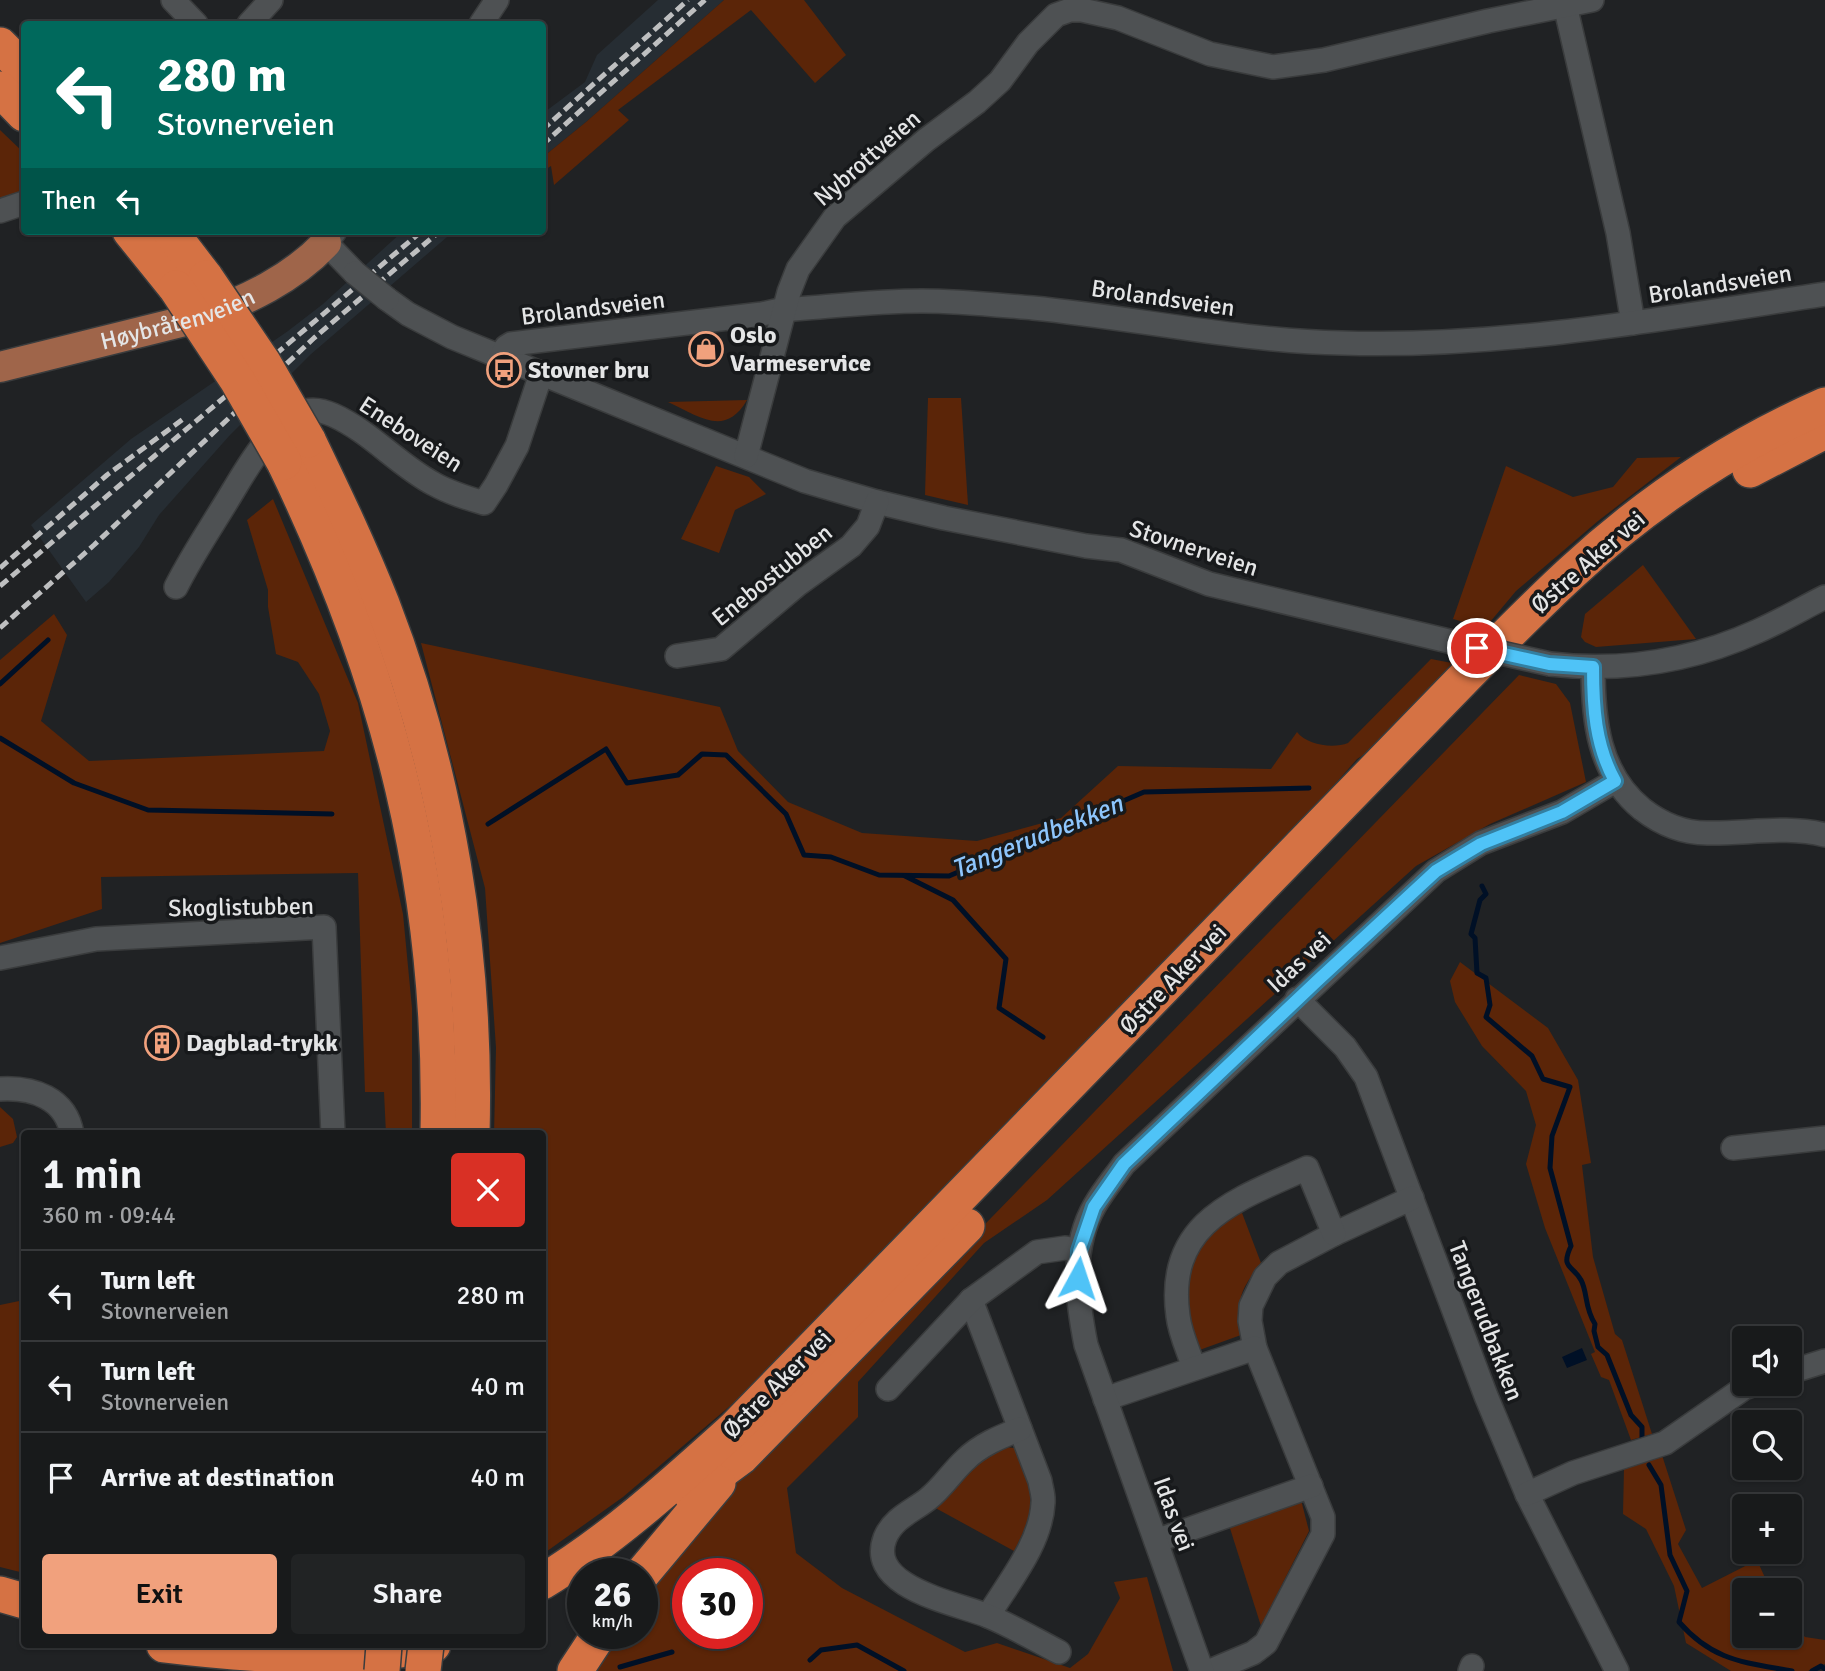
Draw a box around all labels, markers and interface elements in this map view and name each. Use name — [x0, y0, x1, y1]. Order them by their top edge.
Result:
text: 280 m — [157, 45, 287, 105]
icon: left — [42, 49, 133, 140]
street label: Nybrottveien — [807, 103, 927, 213]
text: Stovnerveien — [157, 105, 335, 144]
icon: left — [110, 182, 148, 220]
text: Then — [42, 185, 96, 217]
street label: Brolandsveien — [1646, 258, 1794, 310]
street label: Brolandsveien — [1089, 273, 1237, 323]
street label: Høybråtenveien — [97, 281, 260, 356]
street label: Brolandsveien — [519, 284, 667, 332]
place label: Oslo Varmeservice — [730, 320, 871, 378]
shop icon: Oslo Varmeservice — [687, 330, 725, 368]
bus stop icon: Stovner bru — [485, 351, 523, 389]
place label: Stovner bru — [528, 355, 649, 385]
street label: Eneboveien — [353, 389, 469, 479]
street label: Østre Aker vei — [1525, 504, 1651, 620]
street label: Stovnerveien — [1126, 513, 1262, 583]
street label: Enebostubben — [706, 517, 838, 633]
pin — [1447, 618, 1507, 678]
icon: arrive — [1458, 629, 1496, 667]
water label: Tangerudbekken — [947, 788, 1129, 886]
street label: Skoglistubben — [168, 891, 314, 923]
street label: Østre Aker vei — [1113, 918, 1233, 1040]
street label: Idas vei — [1261, 925, 1337, 999]
building icon: Dagblad-trykk — [143, 1024, 181, 1062]
place label: Dagblad-trykk — [186, 1028, 338, 1058]
text: 1 min — [42, 1149, 143, 1200]
button: close — [451, 1153, 525, 1227]
text: 360 m · 09:44 — [42, 1201, 176, 1230]
street label: Tangerudbakken — [1442, 1237, 1530, 1405]
position arrow — [1041, 1241, 1115, 1315]
text: Turn left — [101, 1265, 195, 1297]
icon: left — [42, 1277, 80, 1315]
text: 280 m — [456, 1280, 525, 1312]
text: Stovnerveien — [101, 1297, 229, 1326]
street label: Østre Aker vei — [716, 1323, 838, 1445]
map controls — [1732, 1326, 1802, 1648]
button: sound — [1732, 1326, 1802, 1396]
text: Turn left — [101, 1356, 195, 1388]
icon: left — [42, 1368, 80, 1406]
text: 40 m — [470, 1371, 525, 1403]
text: Stovnerveien — [101, 1388, 229, 1417]
button: search — [1732, 1410, 1802, 1480]
icon: arrive — [42, 1459, 80, 1497]
text: Arrive at destination — [101, 1462, 334, 1494]
text: 40 m — [470, 1462, 525, 1494]
street label: Idas vei — [1147, 1473, 1201, 1555]
button: + — [1732, 1494, 1802, 1564]
button: Exit — [42, 1554, 277, 1634]
button: Share — [291, 1554, 525, 1634]
speed limit sign: 30 — [672, 1558, 763, 1649]
text: 26 — [594, 1573, 631, 1616]
button: − — [1732, 1578, 1802, 1648]
text: km/h — [592, 1610, 633, 1632]

